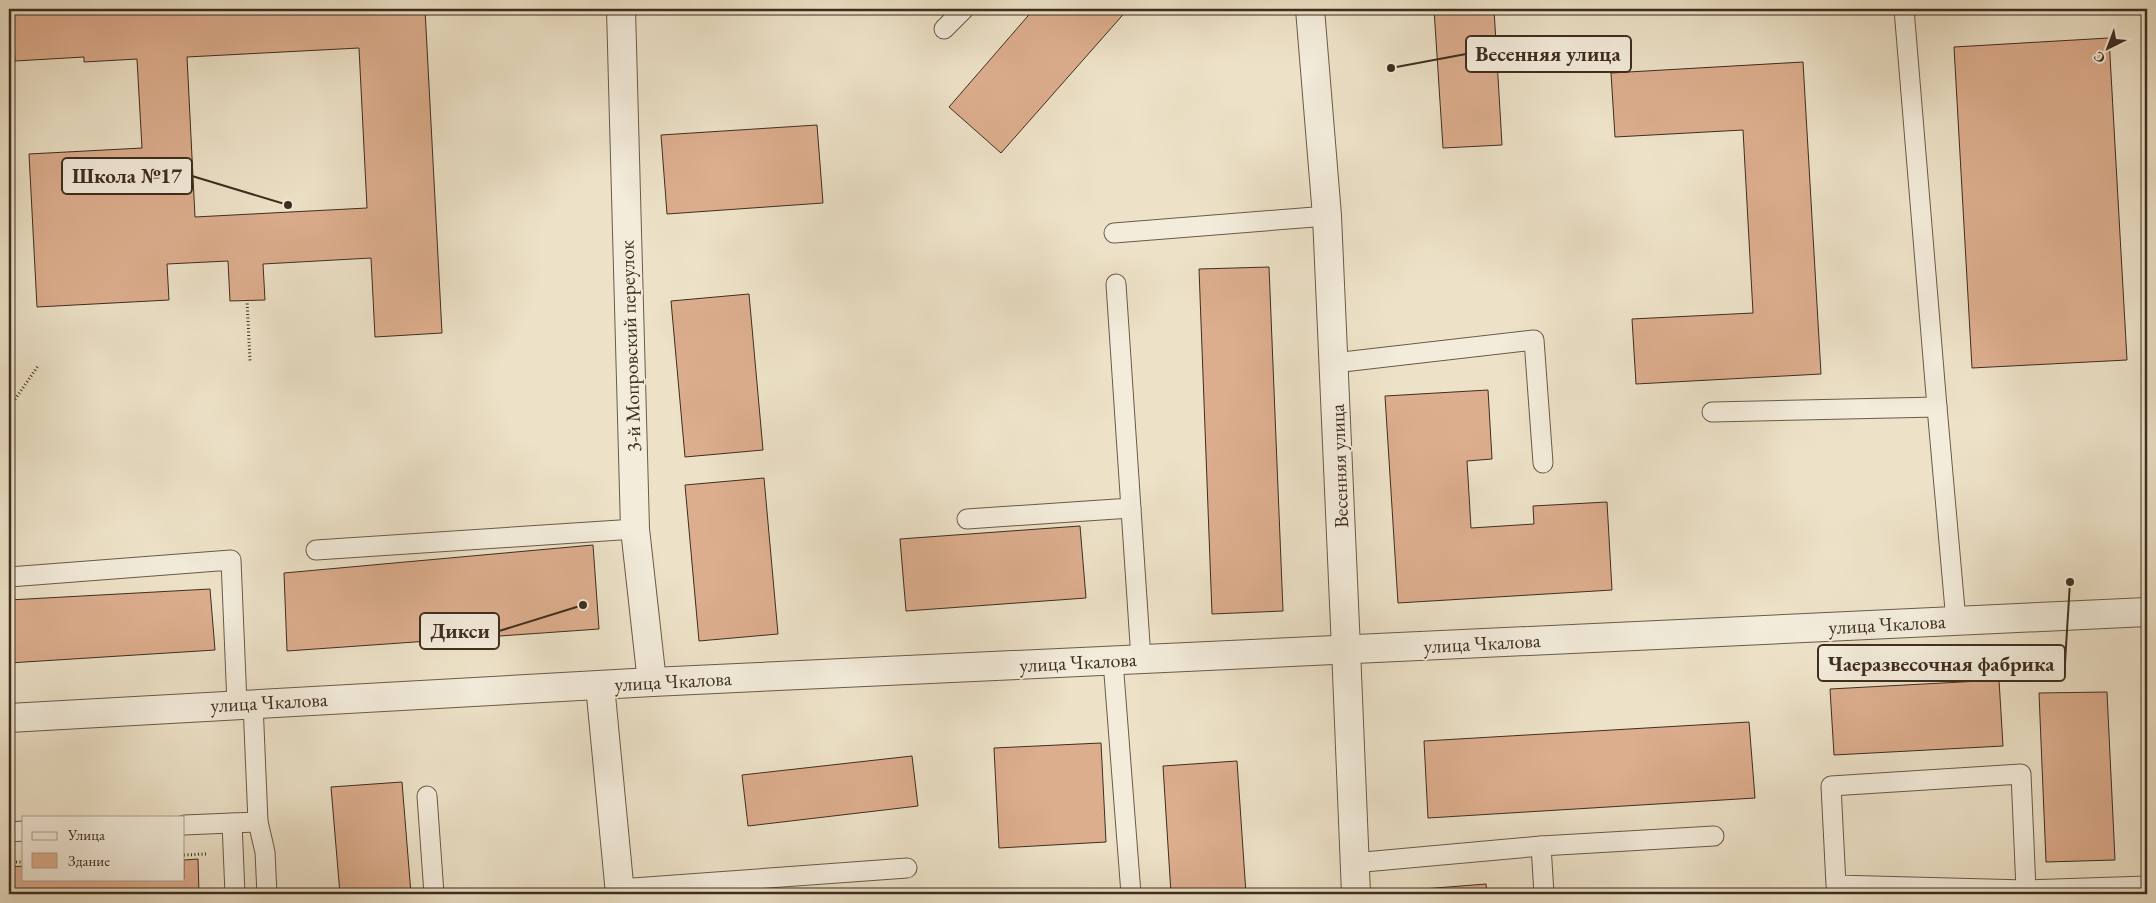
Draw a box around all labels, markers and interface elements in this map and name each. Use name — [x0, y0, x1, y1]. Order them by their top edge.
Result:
north arrow — [2084, 22, 2134, 72]
callout: Весенняя улица — [1466, 36, 1631, 72]
text: Весенняя улица — [1475, 40, 1622, 67]
text: С — [2090, 48, 2109, 68]
callout: Школа №17 — [62, 158, 192, 194]
text: Школа №17 — [72, 162, 183, 189]
street label: 3-й Мопровский переулок — [613, 239, 647, 452]
street label: Весенняя улица — [1324, 403, 1354, 529]
street label: улица Чкалова — [1828, 608, 1946, 640]
callout: Дикси — [420, 613, 499, 649]
text: Дикси — [430, 617, 490, 644]
street label: улица Чкалова — [1423, 627, 1541, 659]
callout: Чаеразвесочная фабрика — [1818, 645, 2065, 681]
street label: улица Чкалова — [1019, 646, 1137, 678]
text: Чаеразвесочная фабрика — [1828, 650, 2055, 677]
street label: улица Чкалова — [614, 665, 732, 697]
street label: улица Чкалова — [210, 686, 328, 718]
legend — [22, 816, 185, 880]
text: Улица — [67, 825, 105, 844]
text: Здание — [68, 851, 110, 870]

